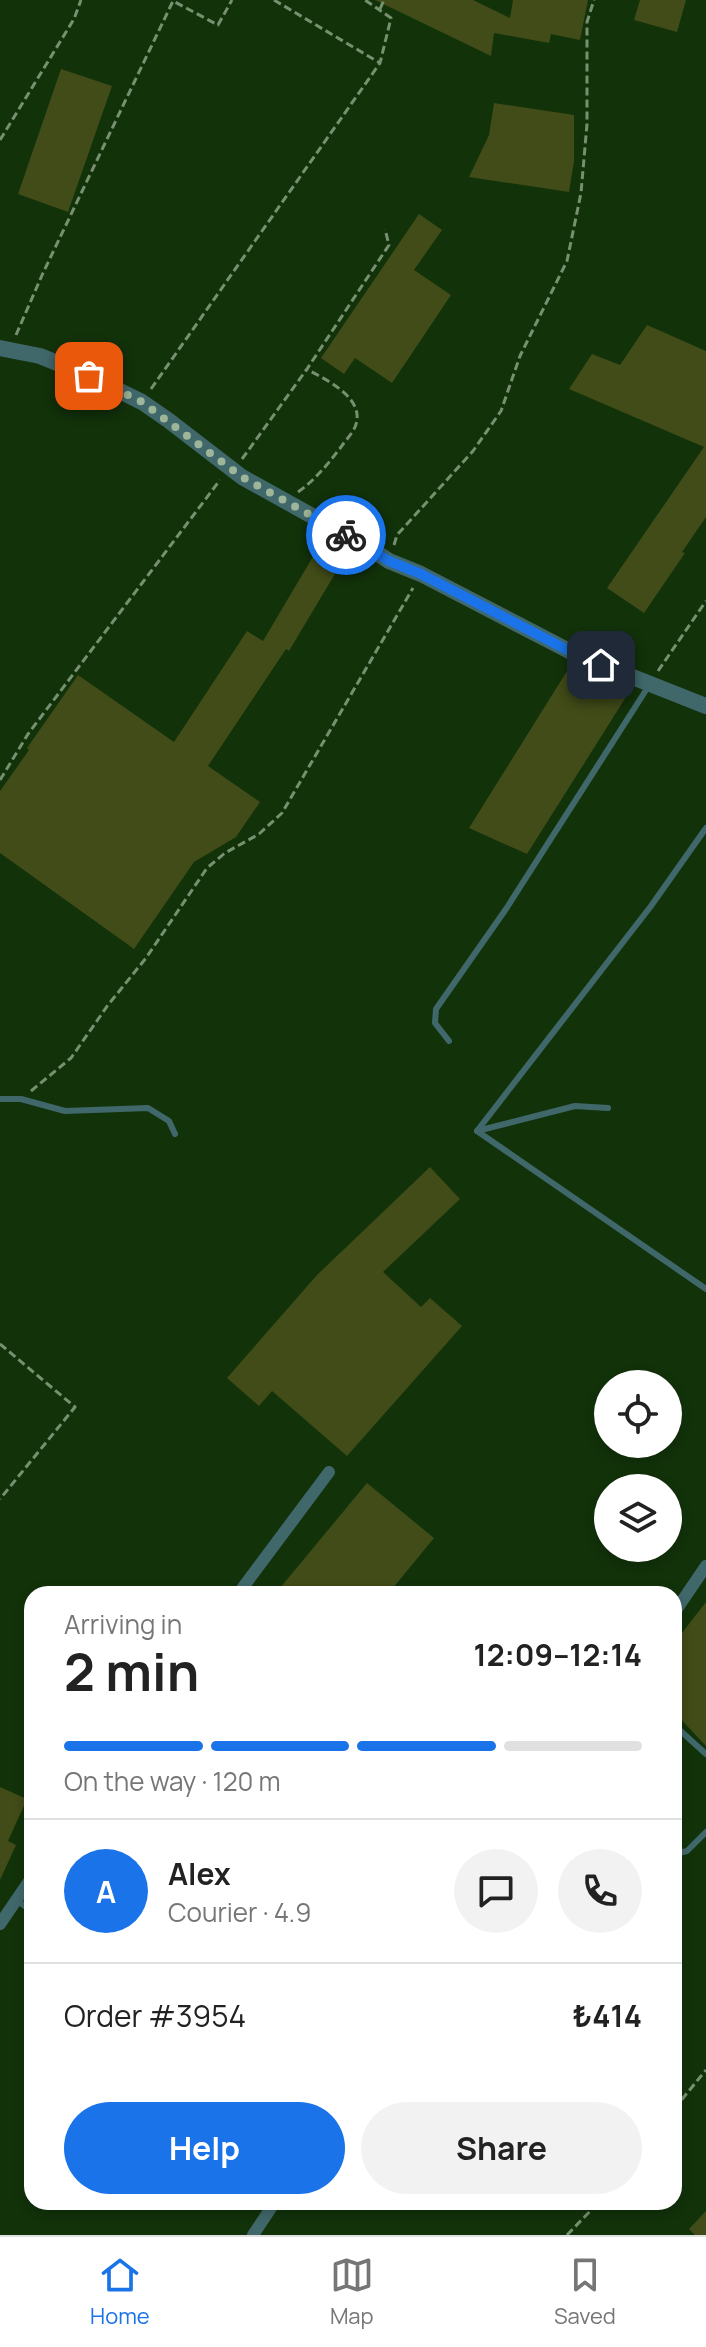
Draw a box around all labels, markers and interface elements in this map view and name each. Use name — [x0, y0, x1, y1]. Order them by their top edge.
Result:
pin — [55, 342, 123, 410]
icon: bag — [67, 354, 111, 398]
courier — [306, 495, 386, 575]
icon: bike — [324, 513, 368, 557]
pin — [567, 631, 635, 699]
icon: home — [579, 643, 623, 687]
map controls — [594, 1370, 682, 1562]
button: locate — [594, 1370, 682, 1458]
button: layers — [594, 1474, 682, 1562]
text: Arriving in — [64, 1606, 182, 1642]
text: 12:09–12:14 — [474, 1634, 642, 1675]
text: 2 min — [64, 1636, 199, 1707]
text: On the way · 120 m — [64, 1763, 281, 1799]
button: chat — [454, 1849, 538, 1933]
button: phone — [558, 1849, 642, 1933]
text: Alex — [168, 1853, 231, 1894]
text: A — [96, 1871, 116, 1912]
text: Courier · 4.9 — [168, 1894, 311, 1930]
text: Order #3954 — [64, 1995, 246, 2036]
text: ₺414 — [573, 1995, 642, 2036]
button: Help — [64, 2102, 345, 2194]
button: Share — [361, 2102, 642, 2194]
tab: Home — [90, 2253, 150, 2331]
tab: Map — [330, 2253, 374, 2331]
tab: Saved — [554, 2253, 616, 2331]

